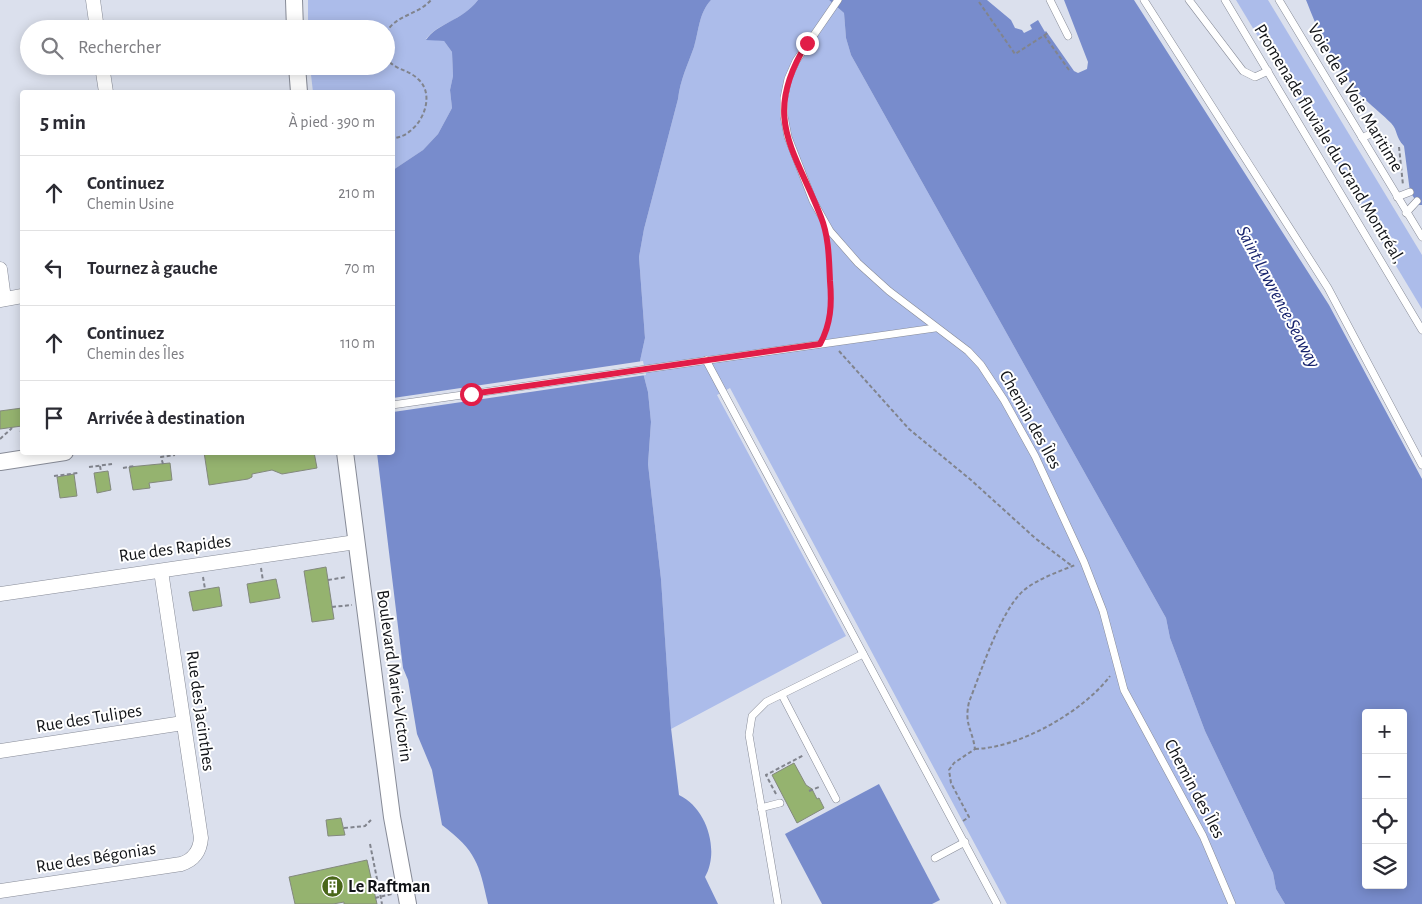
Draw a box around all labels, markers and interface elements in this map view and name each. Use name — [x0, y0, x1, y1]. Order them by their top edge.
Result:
search box — [20, 20, 395, 75]
street label: Promenade fluviale du Grand Montréal, — [1250, 21, 1408, 267]
street label: Voie de la Voie Maritime — [1304, 21, 1406, 175]
route end — [796, 32, 819, 55]
icon: search — [38, 34, 66, 62]
text: Rechercher — [78, 38, 161, 57]
text: 5 min — [40, 112, 86, 133]
text: À pied · 390 m — [288, 114, 375, 130]
text: Continuez — [87, 174, 164, 193]
icon: ahead — [40, 179, 68, 207]
text: 210 m — [338, 185, 375, 201]
text: Chemin Usine — [87, 196, 174, 212]
water label: Saint Lawrence Seaway — [1233, 223, 1323, 371]
icon: left — [40, 254, 68, 282]
text: Tournez à gauche — [87, 259, 218, 278]
text: 70 m — [344, 260, 375, 276]
text: Continuez — [87, 324, 164, 343]
icon: ahead — [40, 329, 68, 357]
text: 110 m — [340, 335, 375, 351]
text: Chemin des Îles — [87, 346, 184, 362]
street label: Chemin des Îles — [996, 366, 1067, 472]
route start — [460, 383, 483, 406]
icon: arrive — [40, 404, 68, 432]
text: Arrivée à destination — [87, 409, 245, 428]
street label: Rue des Rapides — [118, 532, 232, 566]
street label: Boulevard Marie-Victorin — [373, 589, 415, 763]
street label: Rue des Jacinthes — [183, 650, 217, 772]
street label: Rue des Tulipes — [35, 702, 143, 736]
map controls — [1362, 709, 1407, 889]
button: + — [1362, 709, 1407, 754]
street label: Chemin des Îles — [1160, 735, 1230, 842]
button: − — [1362, 754, 1407, 799]
button: locate — [1362, 799, 1407, 844]
street label: Rue des Bégonias — [35, 840, 157, 876]
button: layers — [1362, 844, 1407, 889]
building icon: Le Raftman — [320, 875, 344, 899]
place label: Le Raftman — [348, 878, 430, 896]

